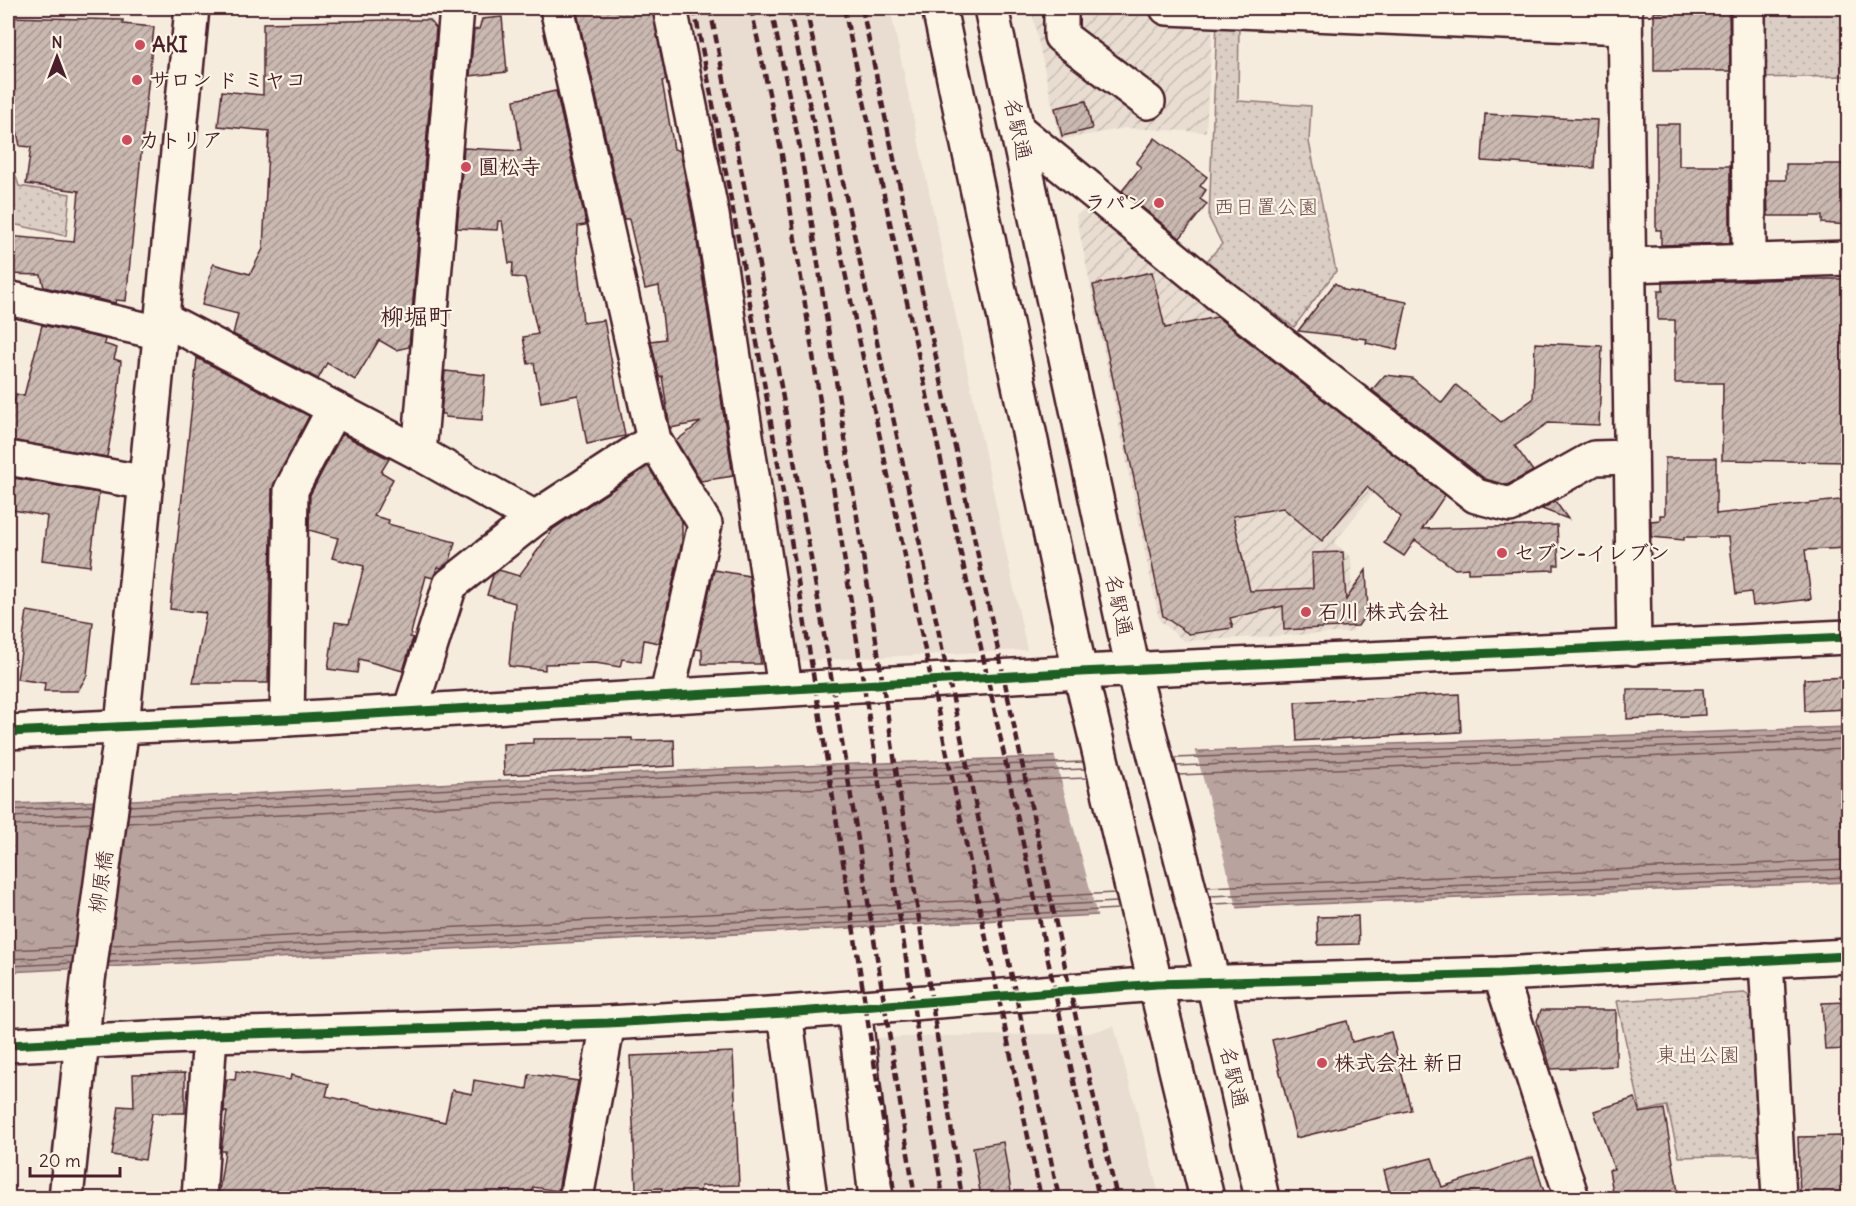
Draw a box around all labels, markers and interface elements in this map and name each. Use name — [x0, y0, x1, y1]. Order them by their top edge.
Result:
north arrow — [27, 27, 87, 87]
place label: AKI — [152, 31, 188, 58]
text: N — [51, 32, 63, 52]
marker: AKI — [133, 38, 147, 52]
place label: サロン ド ミヤコ — [149, 66, 306, 93]
marker: サロン ド ミヤコ — [130, 73, 144, 87]
street label: 名駅通 — [999, 95, 1038, 163]
place label: カトリア — [139, 126, 223, 153]
marker: カトリア — [120, 133, 134, 147]
place label: 圓松寺 — [478, 153, 541, 180]
marker: 圓松寺 — [459, 160, 473, 174]
place label: ラパン — [1085, 189, 1147, 216]
park label: 西日置公園 — [1214, 193, 1319, 220]
marker: ラパン — [1152, 196, 1166, 210]
district label: 柳堀町 — [380, 301, 452, 331]
place label: セブン-イレブン — [1514, 539, 1670, 566]
marker: セブン-イレブン — [1495, 546, 1509, 560]
street label: 名駅通 — [1100, 571, 1139, 639]
place label: 石川 株式会社 — [1318, 598, 1449, 625]
marker: 石川 株式会社 — [1299, 605, 1313, 619]
street label: 柳原橋 — [83, 849, 118, 915]
park label: 東出公園 — [1656, 1041, 1740, 1068]
street label: 名駅通 — [1214, 1043, 1255, 1111]
place label: 株式会社 新日 — [1334, 1049, 1465, 1076]
marker: 株式会社 新日 — [1315, 1056, 1329, 1070]
scale bar — [30, 1140, 120, 1178]
text: 20 m — [39, 1149, 81, 1172]

